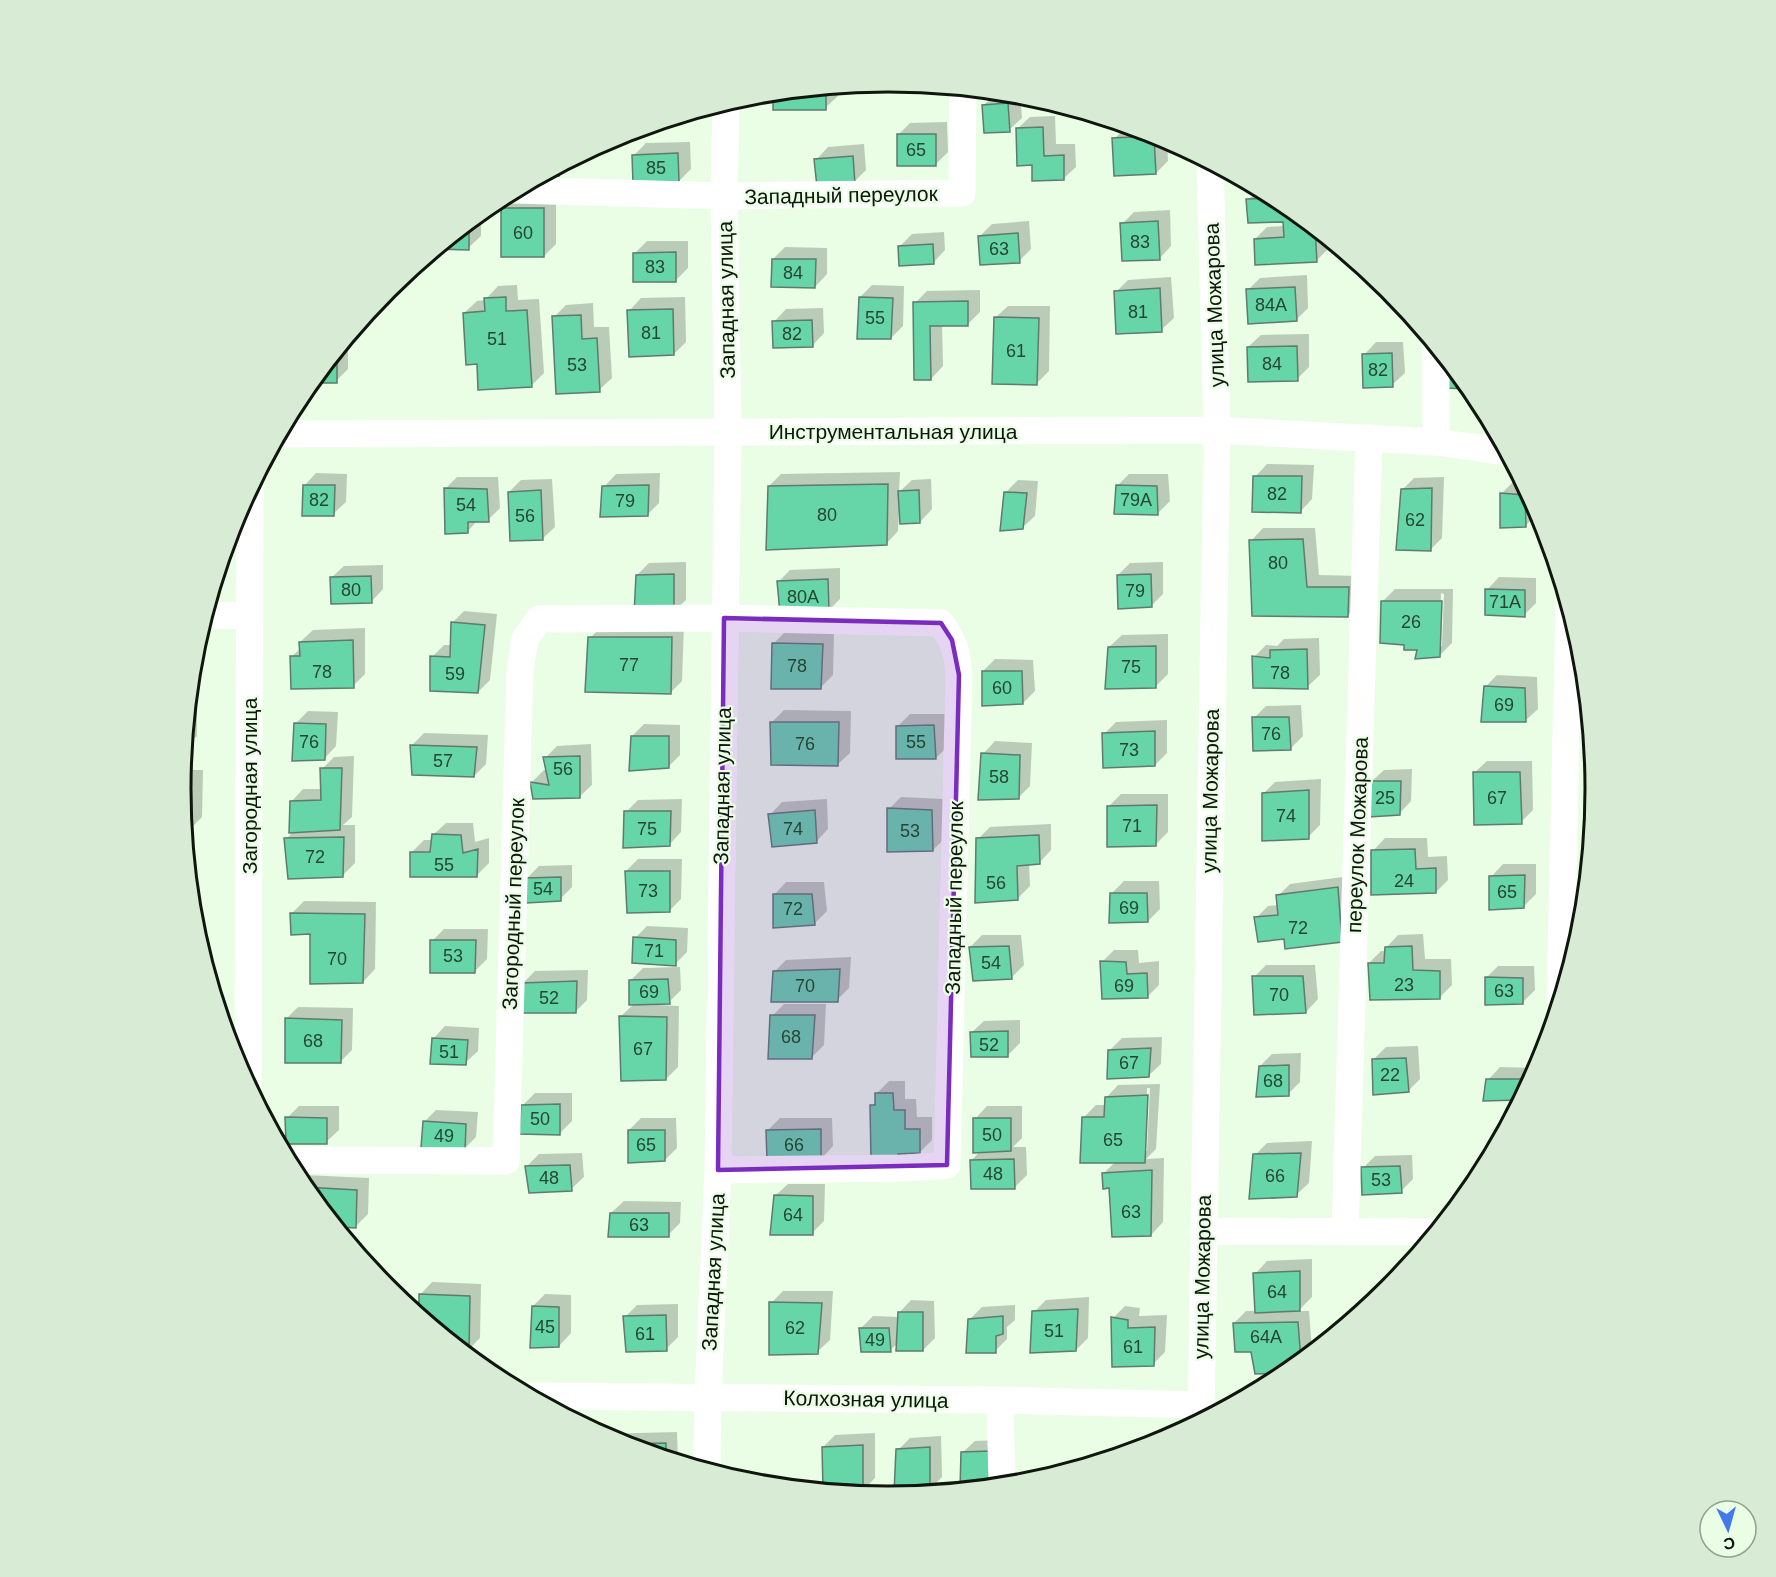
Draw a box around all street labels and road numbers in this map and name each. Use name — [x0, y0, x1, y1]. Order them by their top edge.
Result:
street label: Западный переулок — [744, 182, 939, 208]
street label: Западная улица — [713, 221, 739, 379]
street label: улица Можарова — [1200, 222, 1228, 388]
street label: Инструментальная улица — [769, 420, 1018, 443]
street label: Загородная улица — [238, 697, 261, 874]
street label: Западная улица — [709, 707, 735, 865]
street label: улица Можарова — [1197, 708, 1223, 873]
street label: переулок Можарова — [1342, 736, 1372, 933]
street label: Загородный переулок — [498, 797, 528, 1010]
street label: Западный переулок — [941, 800, 967, 995]
street label: Западная улица — [697, 1192, 729, 1351]
street label: улица Можарова — [1189, 1194, 1215, 1359]
street label: Колхозная улица — [783, 1386, 949, 1412]

